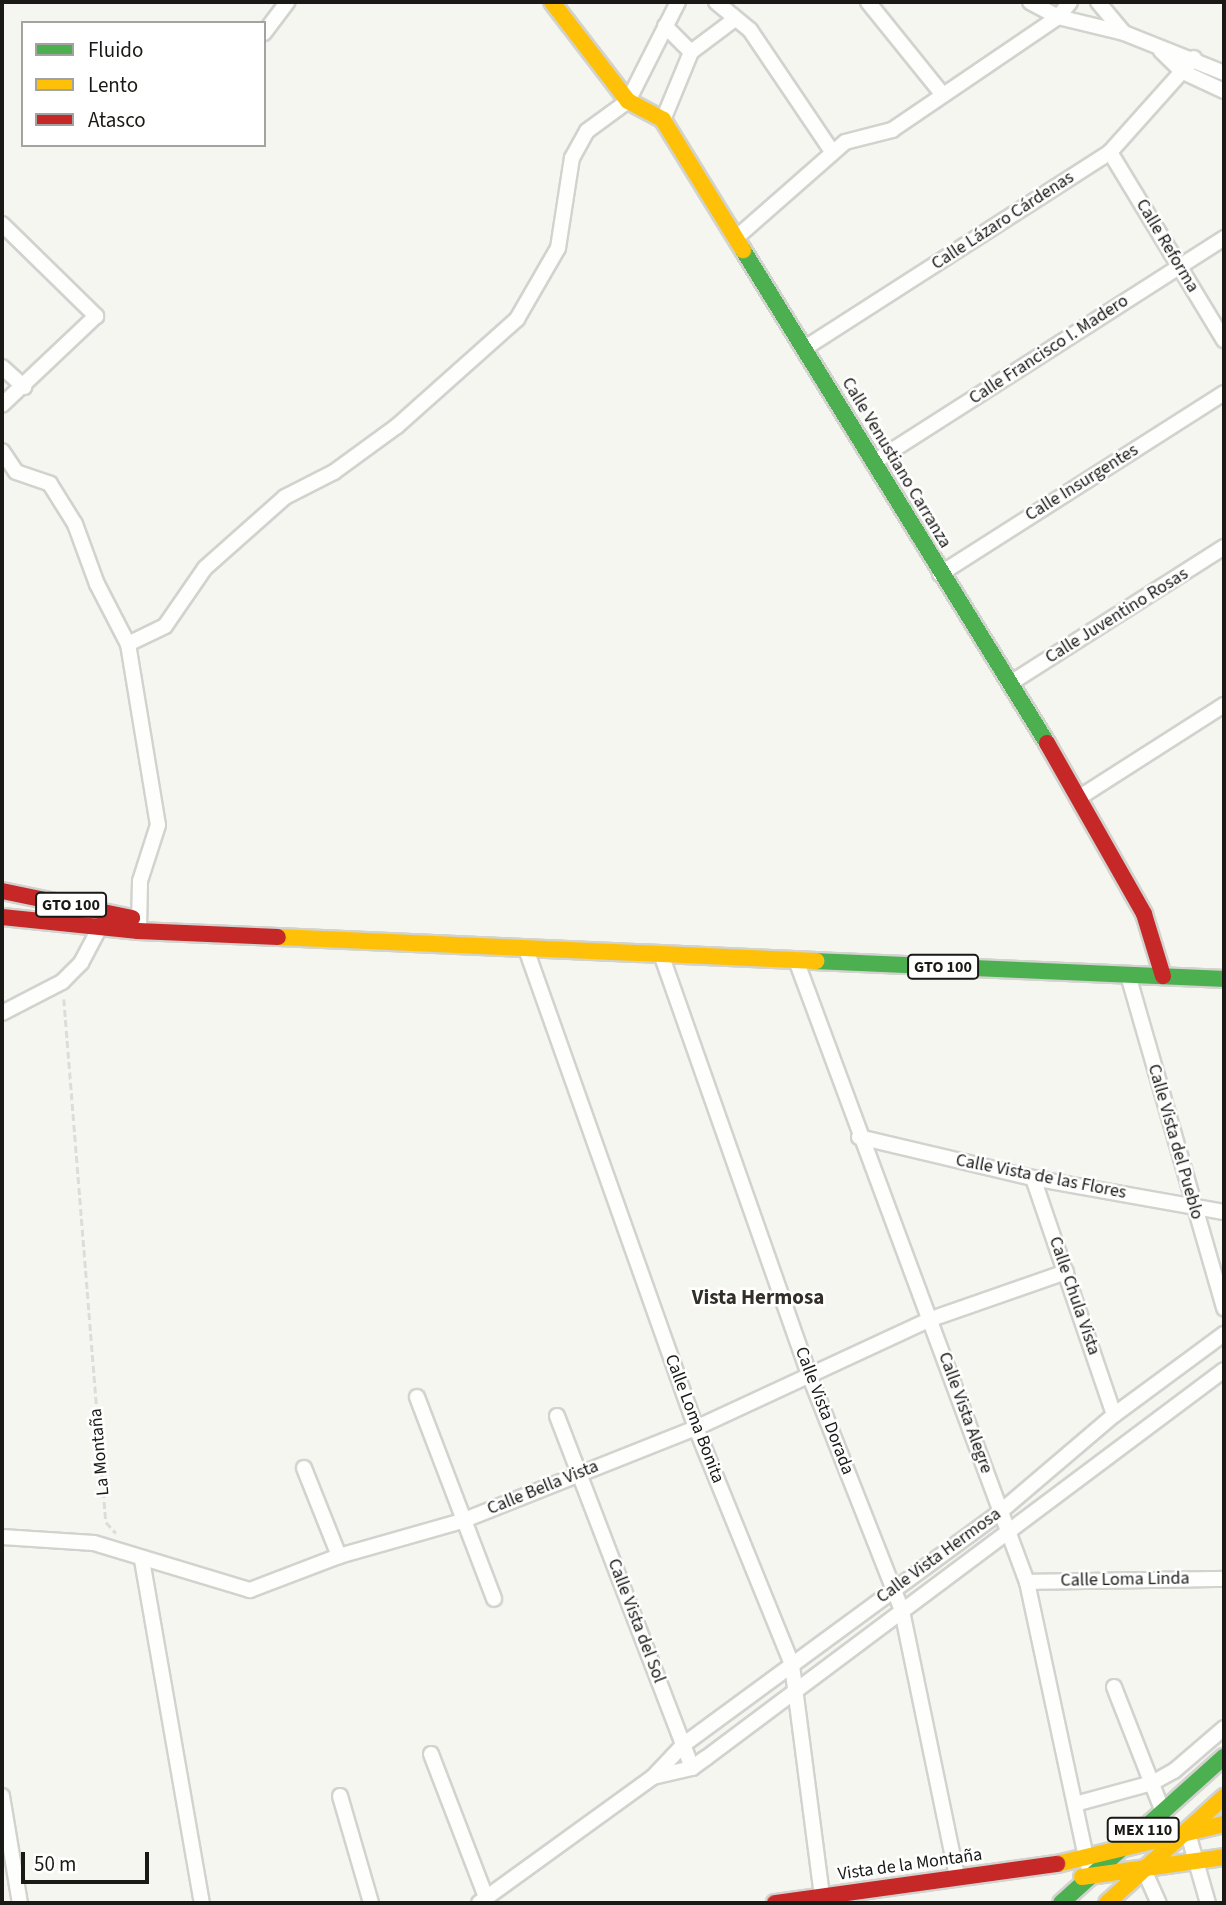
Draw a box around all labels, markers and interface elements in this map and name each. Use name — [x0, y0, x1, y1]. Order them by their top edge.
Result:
legend — [21, 21, 266, 147]
text: Fluido — [88, 35, 143, 65]
text: Lento — [88, 70, 138, 100]
text: Atasco — [88, 105, 146, 135]
street label: Calle Lázaro Cárdenas — [928, 167, 1078, 275]
street label: Calle Reforma — [1131, 195, 1203, 297]
street label: Calle Francisco I. Madero — [965, 290, 1133, 410]
street label: Calle Venustiano Carranza — [836, 374, 956, 552]
street label: Calle Insurgentes — [1022, 440, 1142, 526]
street label: Calle Juventino Rosas — [1042, 563, 1192, 669]
road number: GTO 100 — [34, 892, 108, 917]
road number: GTO 100 — [906, 954, 980, 979]
street label: Calle Vista del Pueblo — [1142, 1062, 1208, 1222]
street label: Calle Vista de las Flores — [954, 1150, 1128, 1204]
street label: Calle Chula Vista — [1044, 1234, 1104, 1358]
district label: Vista Hermosa — [692, 1284, 824, 1310]
street label: Calle Vista Dorada — [790, 1344, 858, 1478]
street label: Calle Vista Alegre — [933, 1349, 997, 1477]
street label: Calle Loma Bonita — [659, 1351, 729, 1487]
street label: La Montaña — [85, 1407, 115, 1497]
street label: Calle Bella Vista — [484, 1456, 602, 1520]
street label: Calle Vista Hermosa — [873, 1504, 1005, 1608]
street label: Calle Vista del Sol — [602, 1556, 670, 1686]
street label: Calle Loma Linda — [1060, 1568, 1190, 1592]
road number: MEX 110 — [1106, 1818, 1180, 1842]
scale bar — [24, 1839, 152, 1883]
street label: Vista de la Montaña — [836, 1844, 984, 1886]
text: 50 m — [34, 1849, 76, 1879]

